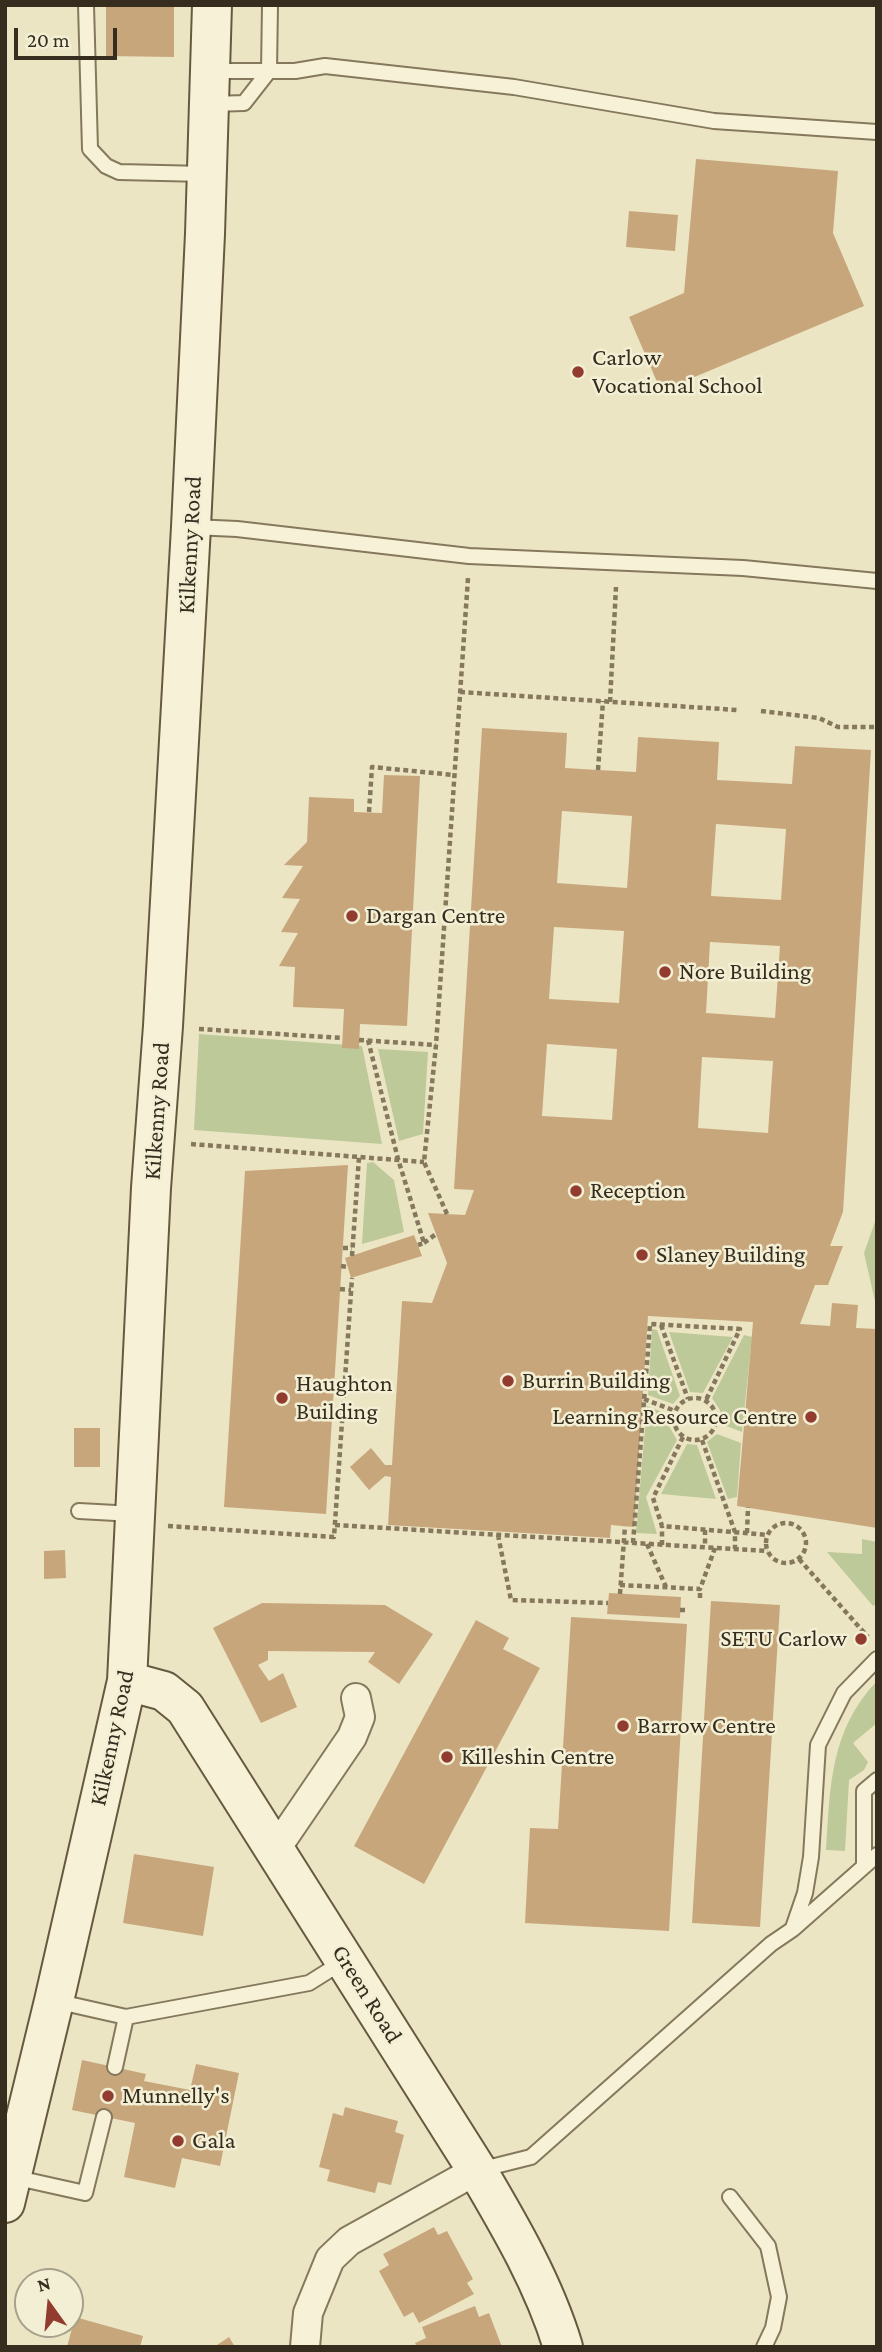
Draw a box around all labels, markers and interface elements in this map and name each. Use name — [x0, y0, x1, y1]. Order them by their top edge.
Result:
scale bar — [18, 14, 121, 58]
text: 20 m — [27, 28, 70, 52]
place label: Carlow Vocational School — [592, 344, 763, 400]
marker: Carlow Vocational School — [570, 364, 586, 380]
street label: Kilkenny Road — [172, 475, 208, 615]
place label: Dargan Centre — [366, 902, 505, 930]
marker: Dargan Centre — [344, 908, 360, 924]
place label: Nore Building — [679, 958, 811, 986]
marker: Nore Building — [657, 964, 673, 980]
street label: Kilkenny Road — [138, 1041, 176, 1181]
place label: Reception — [590, 1177, 686, 1205]
marker: Reception — [568, 1183, 584, 1199]
place label: Slaney Building — [656, 1241, 805, 1269]
marker: Slaney Building — [634, 1247, 650, 1263]
place label: Burrin Building — [522, 1367, 670, 1395]
place label: Haughton Building — [296, 1370, 393, 1426]
marker: Burrin Building — [500, 1373, 516, 1389]
marker: Haughton Building — [274, 1390, 290, 1406]
place label: Learning Resource Centre — [552, 1403, 797, 1431]
marker: Learning Resource Centre — [803, 1409, 819, 1425]
place label: SETU Carlow — [720, 1625, 847, 1653]
marker: SETU Carlow — [853, 1631, 869, 1647]
street label: Kilkenny Road — [84, 1667, 140, 1809]
place label: Barrow Centre — [637, 1712, 776, 1740]
marker: Barrow Centre — [615, 1718, 631, 1734]
place label: Killeshin Centre — [461, 1743, 614, 1771]
marker: Killeshin Centre — [439, 1749, 455, 1765]
street label: Green Road — [326, 1940, 408, 2048]
place label: Munnelly's — [122, 2082, 230, 2110]
marker: Munnelly's — [100, 2088, 116, 2104]
place label: Gala — [192, 2127, 236, 2155]
marker: Gala — [170, 2133, 186, 2149]
north arrow — [14, 2268, 84, 2338]
text: N — [35, 2272, 53, 2296]

